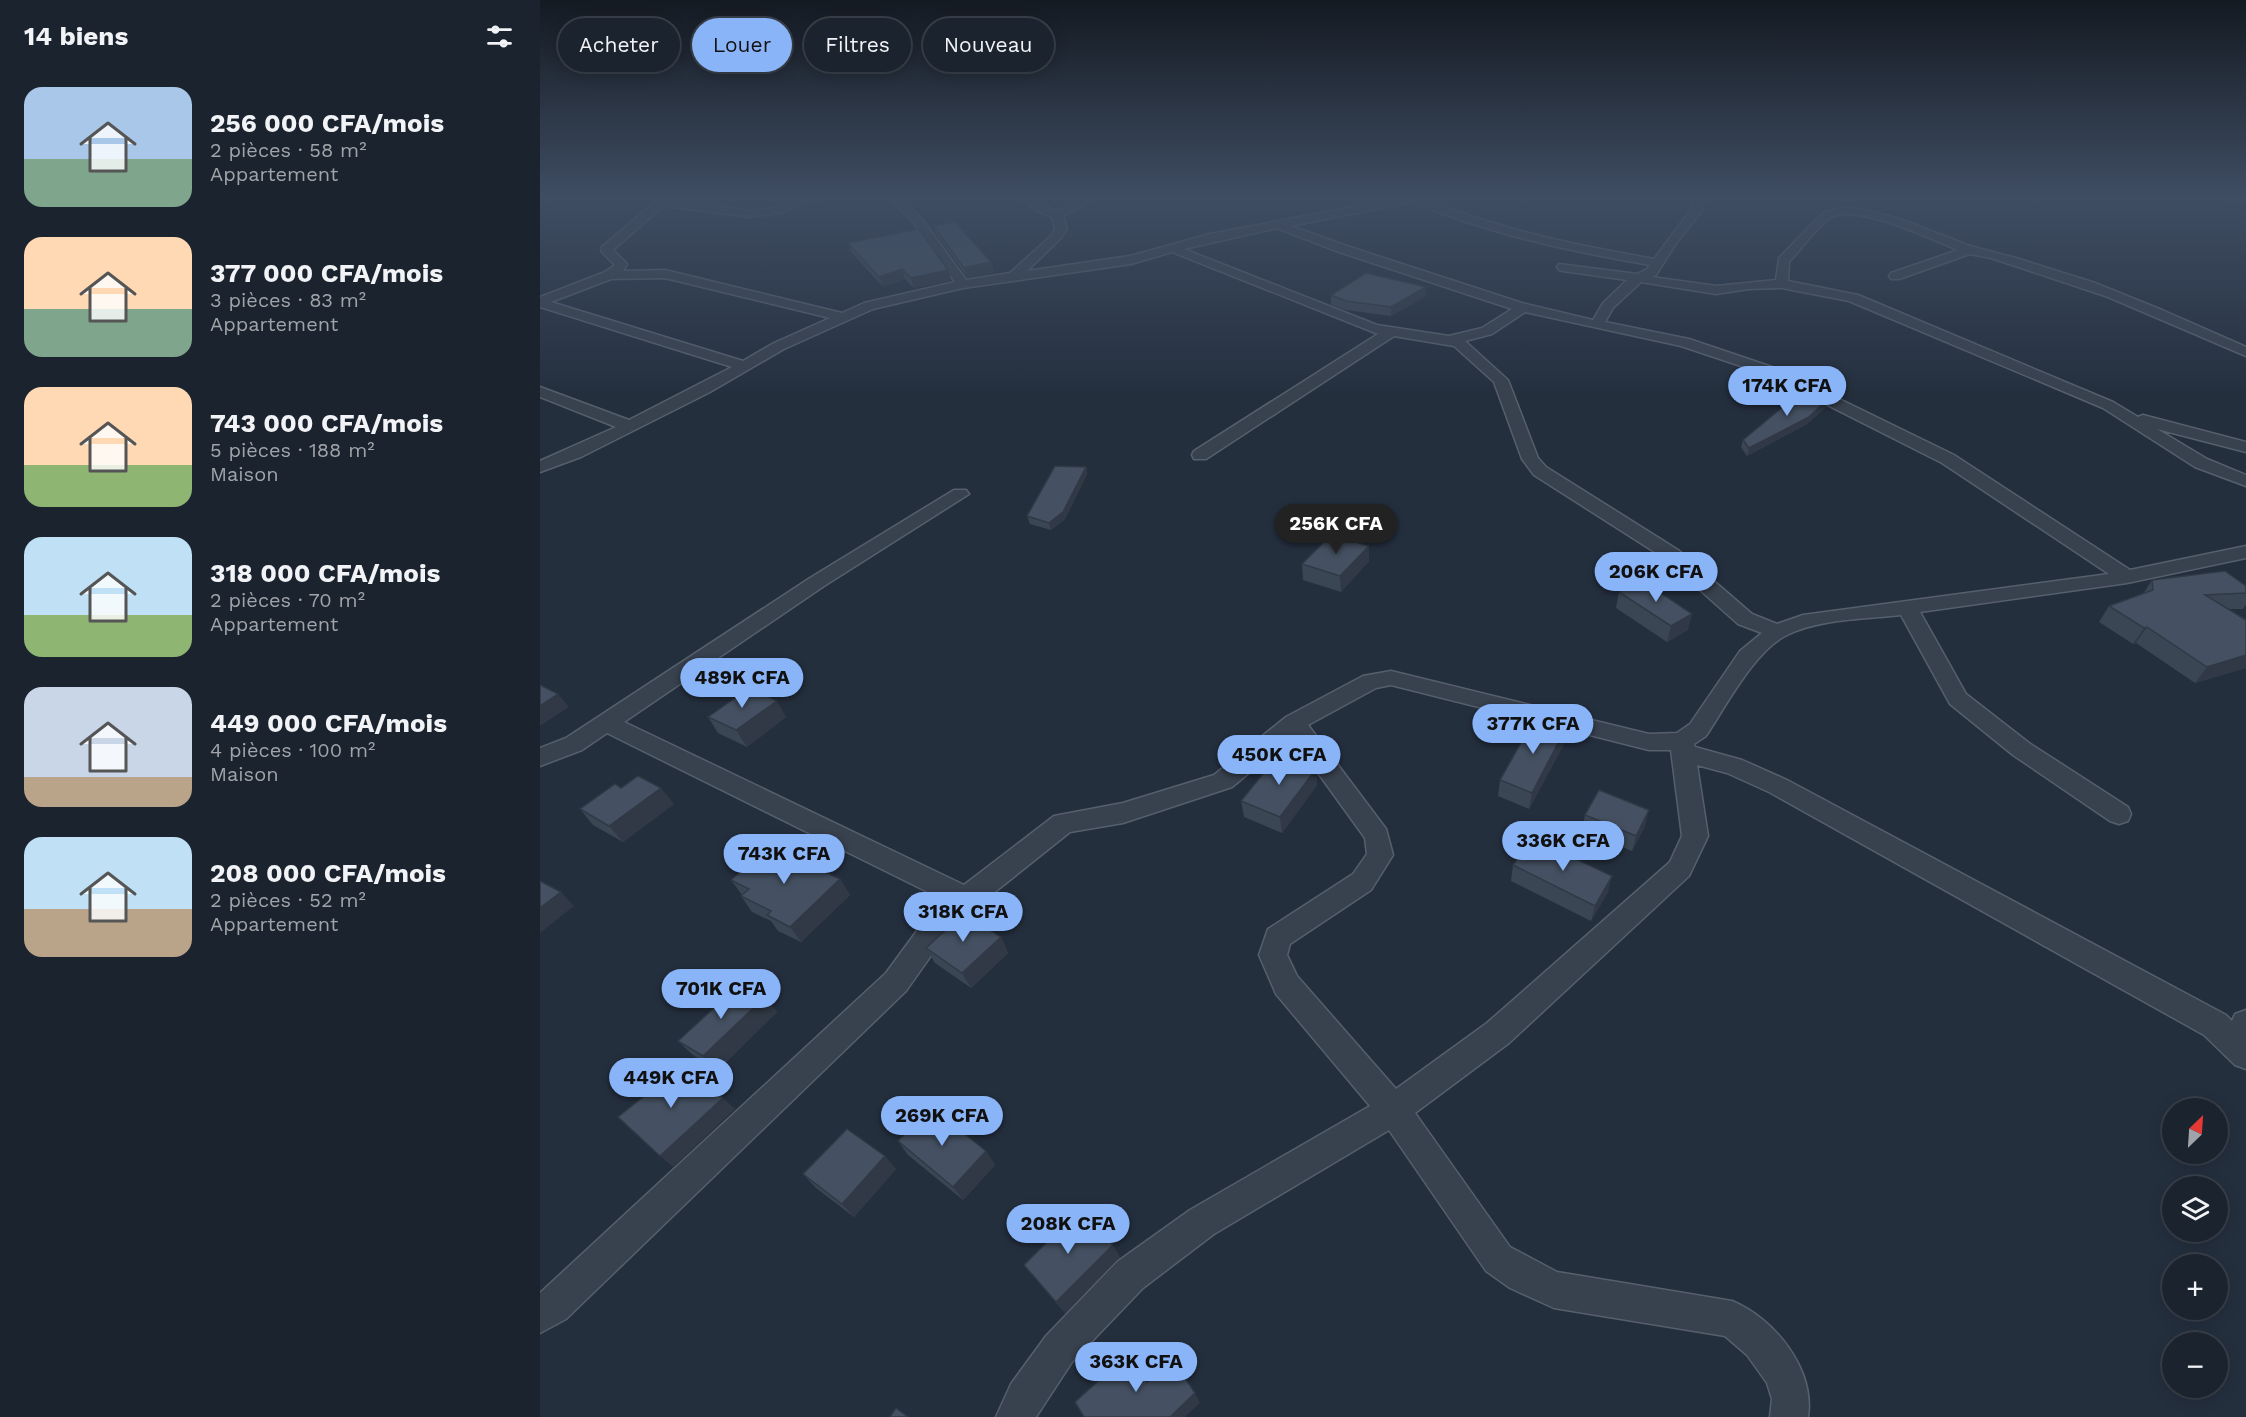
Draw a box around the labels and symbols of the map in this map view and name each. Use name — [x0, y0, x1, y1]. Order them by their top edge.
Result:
pin: 174K CFA — [1725, 366, 1849, 417]
pin: 256K CFA — [1274, 504, 1398, 555]
pin: 206K CFA — [1594, 552, 1718, 603]
pin: 489K CFA — [680, 658, 804, 709]
pin: 377K CFA — [1471, 704, 1595, 755]
pin: 450K CFA — [1217, 735, 1341, 786]
pin: 336K CFA — [1501, 821, 1625, 872]
pin: 743K CFA — [722, 834, 846, 885]
pin: 318K CFA — [901, 892, 1025, 943]
pin: 701K CFA — [659, 969, 783, 1020]
pin: 449K CFA — [609, 1058, 733, 1109]
pin: 269K CFA — [880, 1096, 1004, 1147]
north arrow — [2162, 1098, 2228, 1164]
pin: 208K CFA — [1006, 1204, 1130, 1255]
pin: 363K CFA — [1074, 1342, 1198, 1393]

